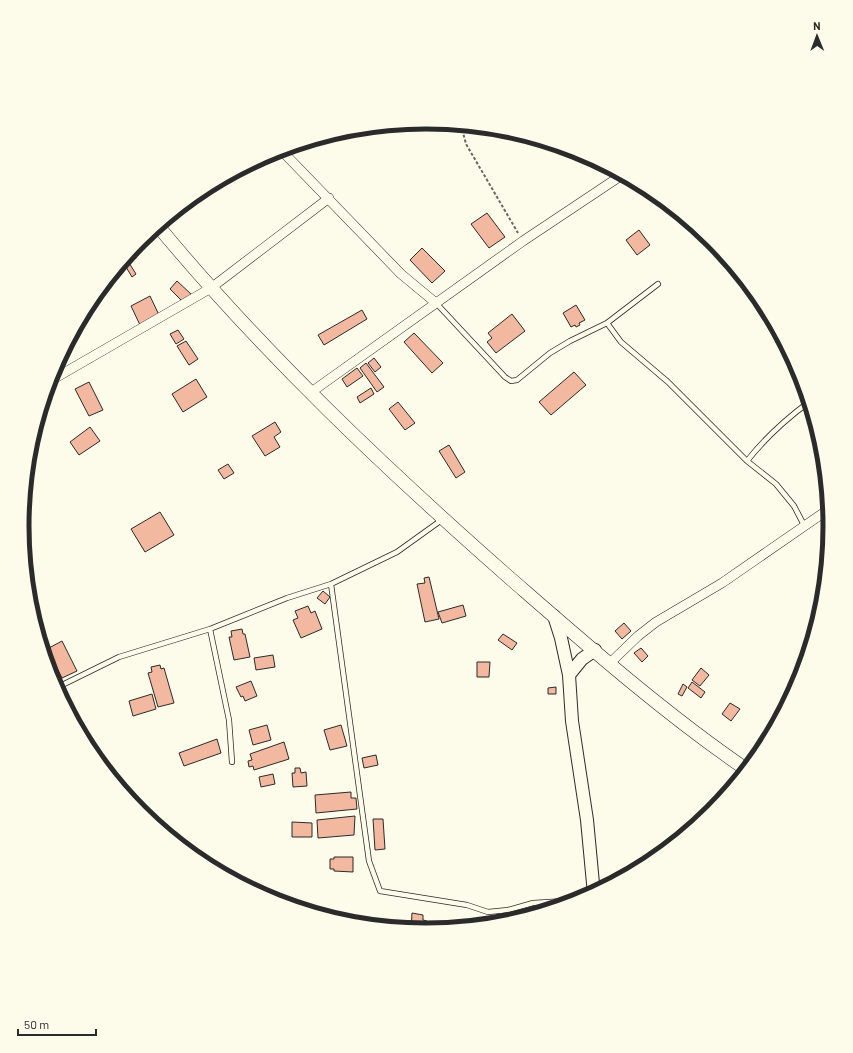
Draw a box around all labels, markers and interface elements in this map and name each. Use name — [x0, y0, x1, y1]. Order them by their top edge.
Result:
north arrow — [797, 16, 837, 56]
text: N — [813, 19, 821, 32]
scale bar — [18, 1011, 96, 1037]
text: 50 m — [24, 1017, 49, 1031]

